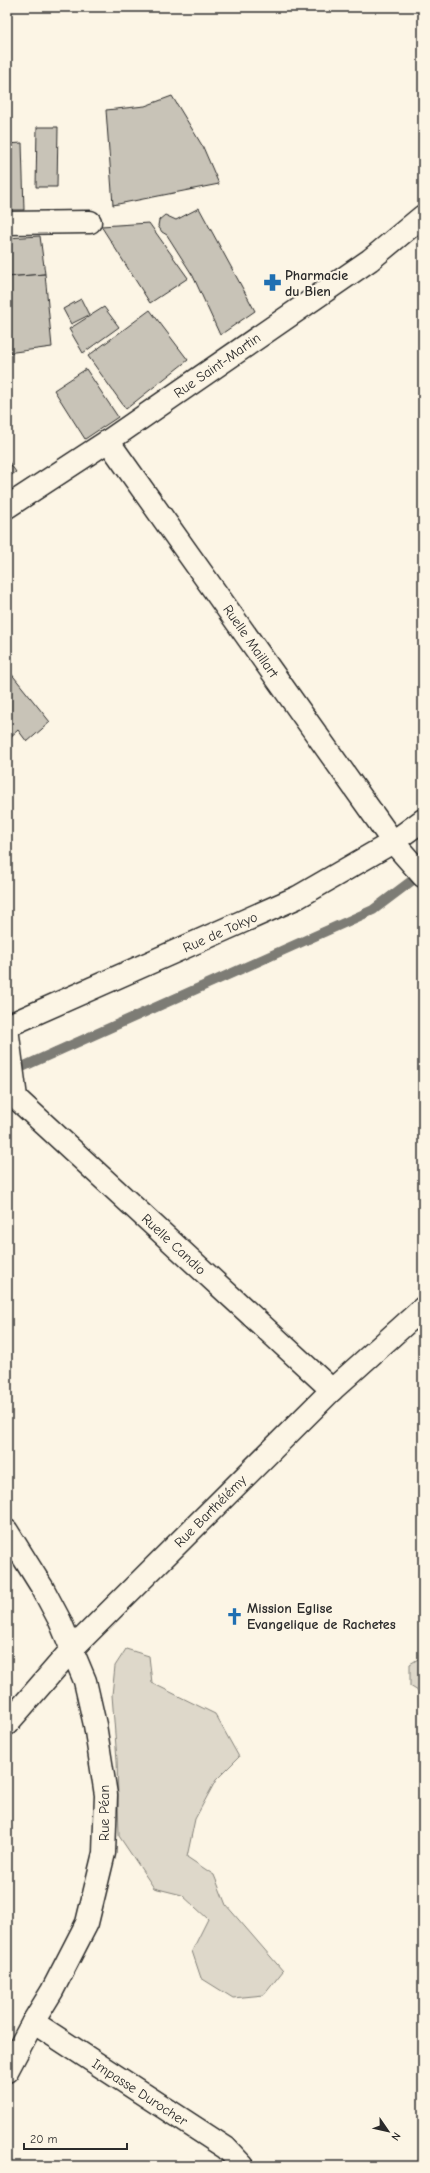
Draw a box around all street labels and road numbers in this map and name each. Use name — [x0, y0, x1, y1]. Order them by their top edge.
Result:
street label: Rue Saint-Martin — [171, 329, 264, 402]
street label: Ruelle Maillart — [219, 601, 283, 682]
street label: Rue de Tokyo — [180, 908, 260, 956]
street label: Ruelle Candio — [138, 1210, 209, 1279]
street label: Rue Barthélémy — [171, 1471, 251, 1551]
street label: Rue Péan — [96, 1785, 113, 1841]
street label: Impasse Durocher — [89, 2055, 191, 2130]

